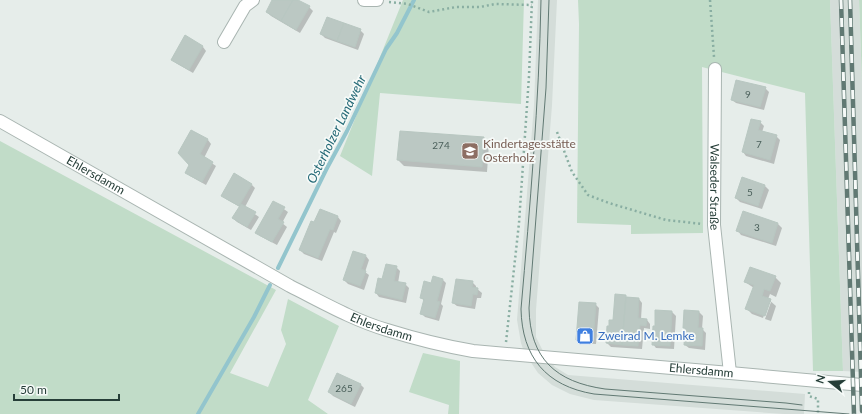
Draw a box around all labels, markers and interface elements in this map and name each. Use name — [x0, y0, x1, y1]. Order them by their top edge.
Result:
water label: Osterholzer Landwehr — [303, 72, 369, 186]
house number: 9 — [745, 88, 751, 100]
place label: Kindertagesstätte Osterholz — [483, 136, 576, 165]
house number: 7 — [756, 138, 762, 150]
house number: 274 — [432, 139, 450, 151]
school or university icon: Kindertagesstätte Osterholz — [460, 141, 480, 161]
street label: Walseder Straße — [707, 144, 723, 231]
street label: Ehlersdamm — [64, 152, 128, 198]
house number: 5 — [747, 186, 753, 198]
house number: 3 — [754, 221, 760, 233]
street label: Ehlersdamm — [348, 309, 414, 344]
shop icon: Zweirad M. Lemke — [575, 326, 595, 346]
place label: Zweirad M. Lemke — [598, 328, 695, 343]
street label: Ehlersdamm — [668, 360, 734, 380]
north arrow — [810, 362, 850, 402]
text: N — [813, 373, 827, 385]
scale bar — [14, 376, 119, 402]
text: 50 m — [20, 382, 47, 397]
house number: 265 — [335, 382, 353, 394]

